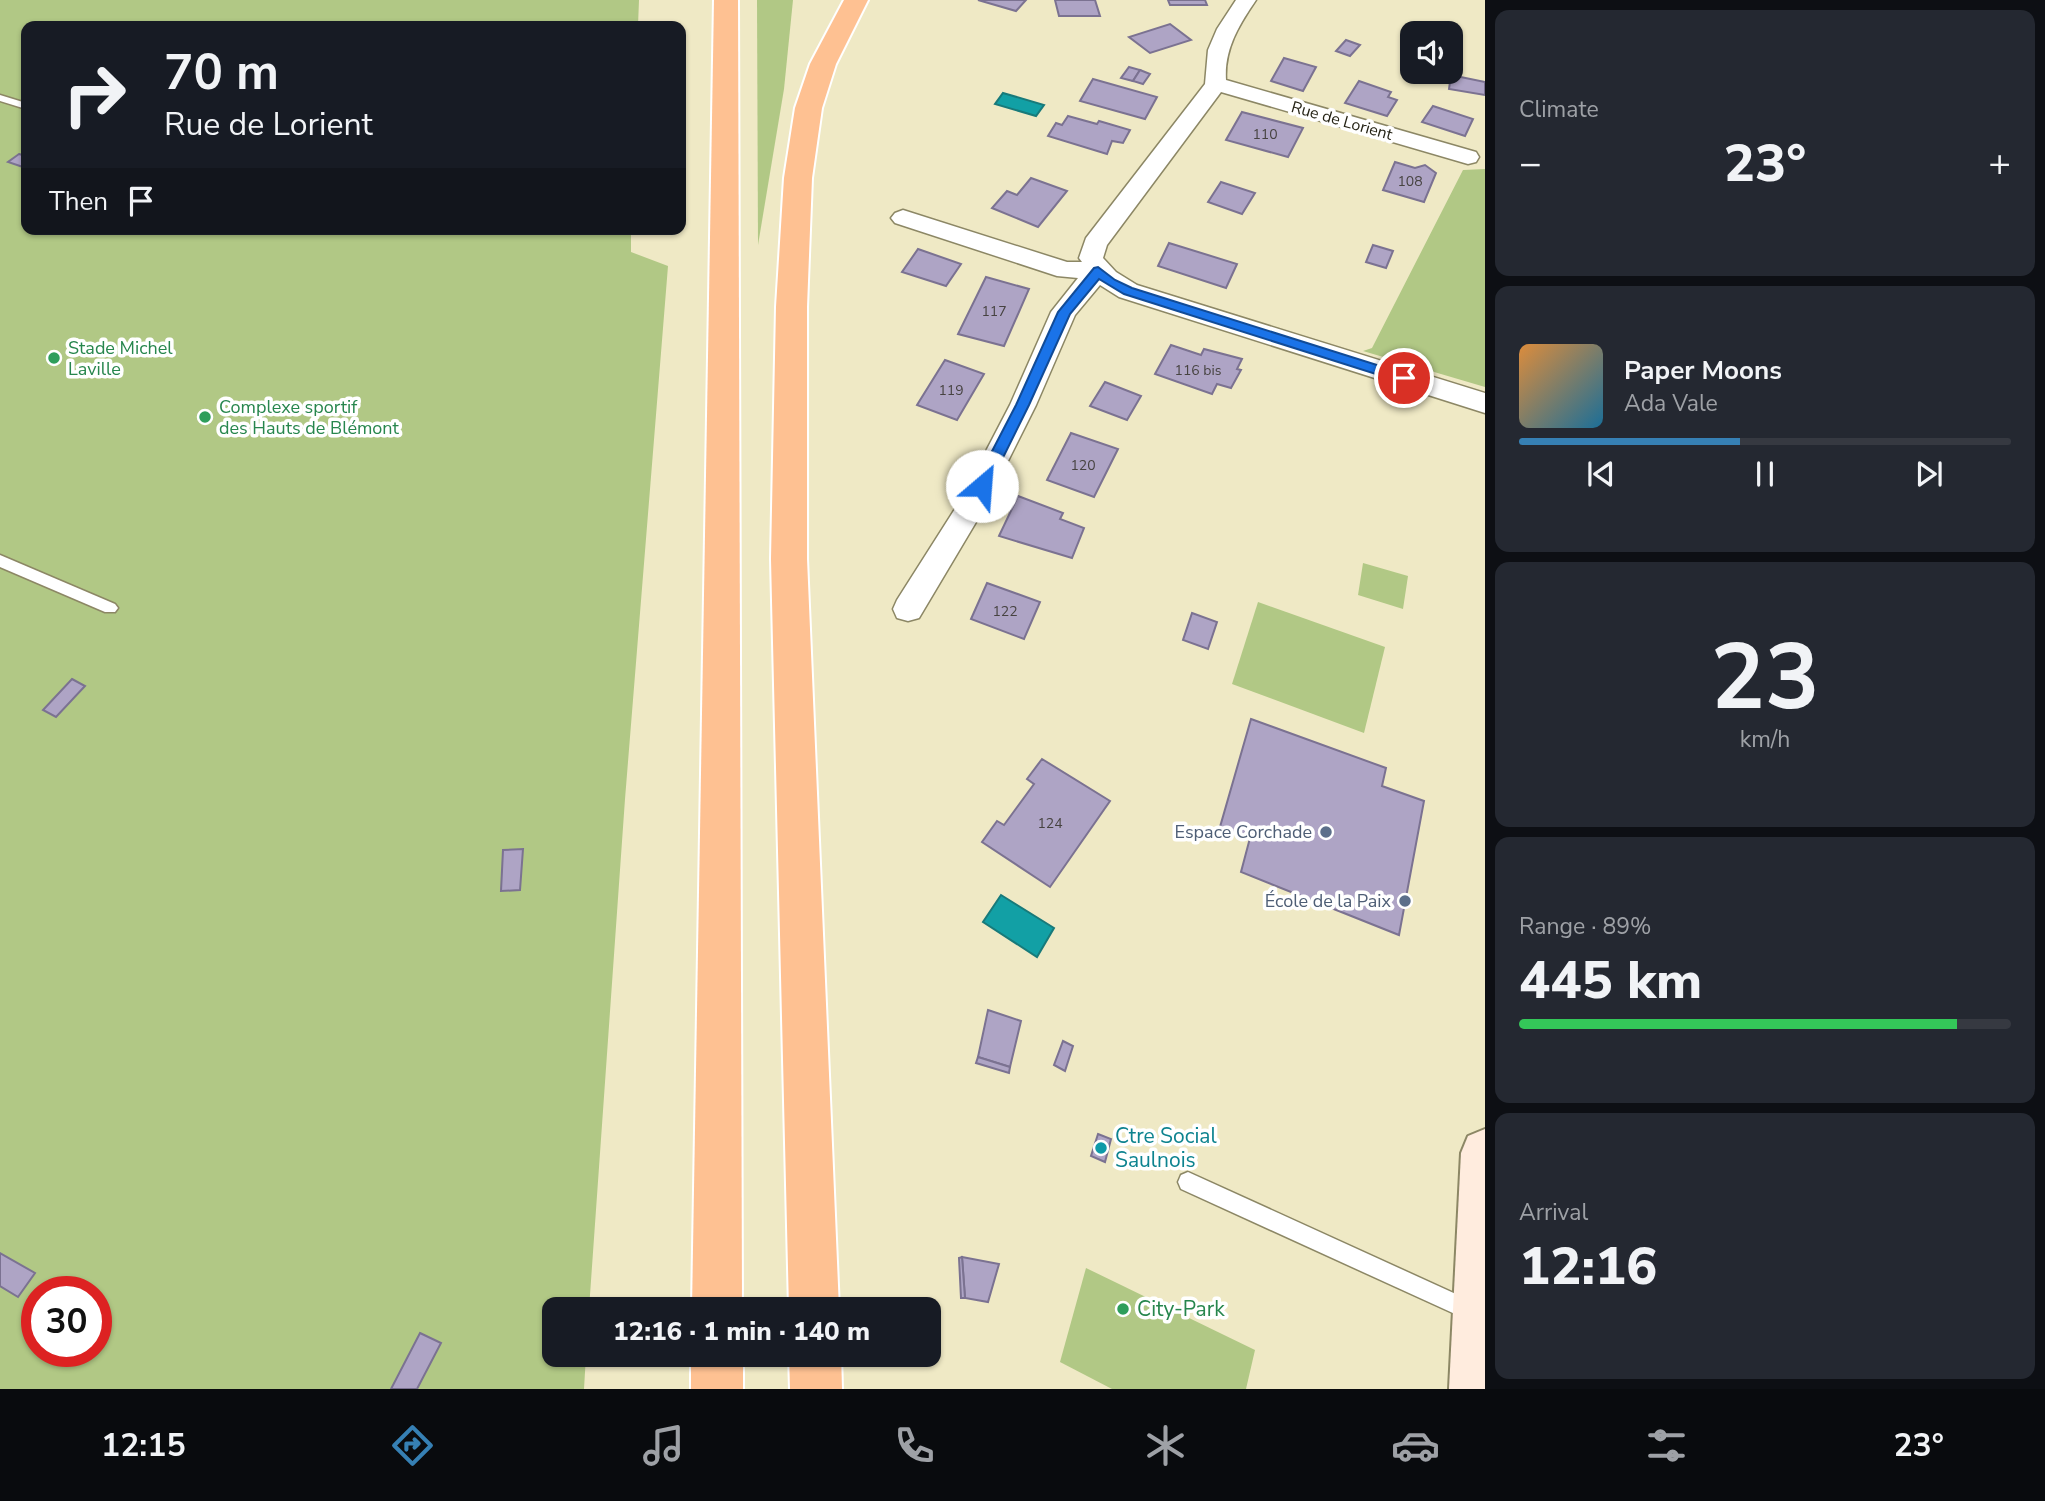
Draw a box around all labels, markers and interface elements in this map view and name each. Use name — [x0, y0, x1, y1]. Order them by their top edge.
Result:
map controls — [1400, 21, 1463, 84]
button: sound — [1400, 21, 1463, 84]
text: 70 m — [164, 39, 279, 106]
icon: right — [49, 49, 140, 140]
text: Climate — [1519, 94, 1599, 125]
street label: Rue de Lorient — [1289, 96, 1395, 146]
text: Rue de Lorient — [164, 103, 373, 146]
house number: 110 — [1252, 125, 1278, 144]
text: 23° — [1724, 128, 1806, 199]
text: − — [1519, 138, 1542, 189]
text: + — [1988, 138, 2011, 189]
house number: 108 — [1397, 172, 1423, 191]
icon: arrive — [122, 182, 160, 220]
text: Then — [49, 184, 108, 219]
house number: 117 — [981, 302, 1007, 321]
place label: Stade Michel Laville — [68, 336, 173, 381]
pin — [1374, 348, 1434, 408]
marker: Stade Michel Laville — [46, 350, 62, 366]
text: Paper Moons — [1624, 353, 1782, 388]
icon: arrive — [1385, 359, 1423, 397]
house number: 116 bis — [1175, 361, 1222, 380]
house number: 119 — [938, 381, 964, 400]
text: Ada Vale — [1624, 388, 1718, 419]
place label: Complexe sportif des Hauts de Blémont — [219, 395, 400, 440]
marker: Complexe sportif des Hauts de Blémont — [197, 409, 213, 425]
position arrow — [945, 449, 1019, 523]
icon: previous — [1582, 455, 1620, 493]
icon: pause — [1746, 455, 1784, 493]
icon: next — [1910, 455, 1948, 493]
house number: 120 — [1070, 456, 1096, 475]
house number: 122 — [992, 602, 1018, 621]
text: 23 — [1710, 616, 1820, 740]
text: km/h — [1740, 724, 1790, 755]
house number: 124 — [1037, 814, 1063, 833]
place label: Espace Corchade — [1175, 820, 1312, 844]
marker: Espace Corchade — [1318, 824, 1334, 840]
place label: École de la Paix — [1265, 889, 1392, 913]
marker: École de la Paix — [1397, 893, 1413, 909]
text: Range · 89% — [1519, 911, 1651, 942]
text: 445 km — [1519, 945, 1702, 1016]
place label: Ctre Social Saulnois — [1115, 1122, 1217, 1174]
marker: Ctre Social Saulnois — [1093, 1140, 1109, 1156]
text: Arrival — [1519, 1197, 1588, 1228]
text: 12:16 — [1519, 1231, 1657, 1302]
speed limit sign: 30 — [21, 1276, 112, 1367]
place label: City-Park — [1137, 1295, 1225, 1323]
marker: City-Park — [1115, 1301, 1131, 1317]
text: 12:16 · 1 min · 140 m — [613, 1314, 870, 1349]
icon: directions — [388, 1421, 437, 1470]
icon: music — [639, 1421, 688, 1470]
icon: phone — [890, 1421, 939, 1470]
icon: climate — [1141, 1421, 1190, 1470]
icon: car — [1391, 1421, 1440, 1470]
icon: filters — [1642, 1421, 1691, 1470]
text: 12:15 — [101, 1424, 186, 1467]
text: 23° — [1893, 1424, 1944, 1467]

